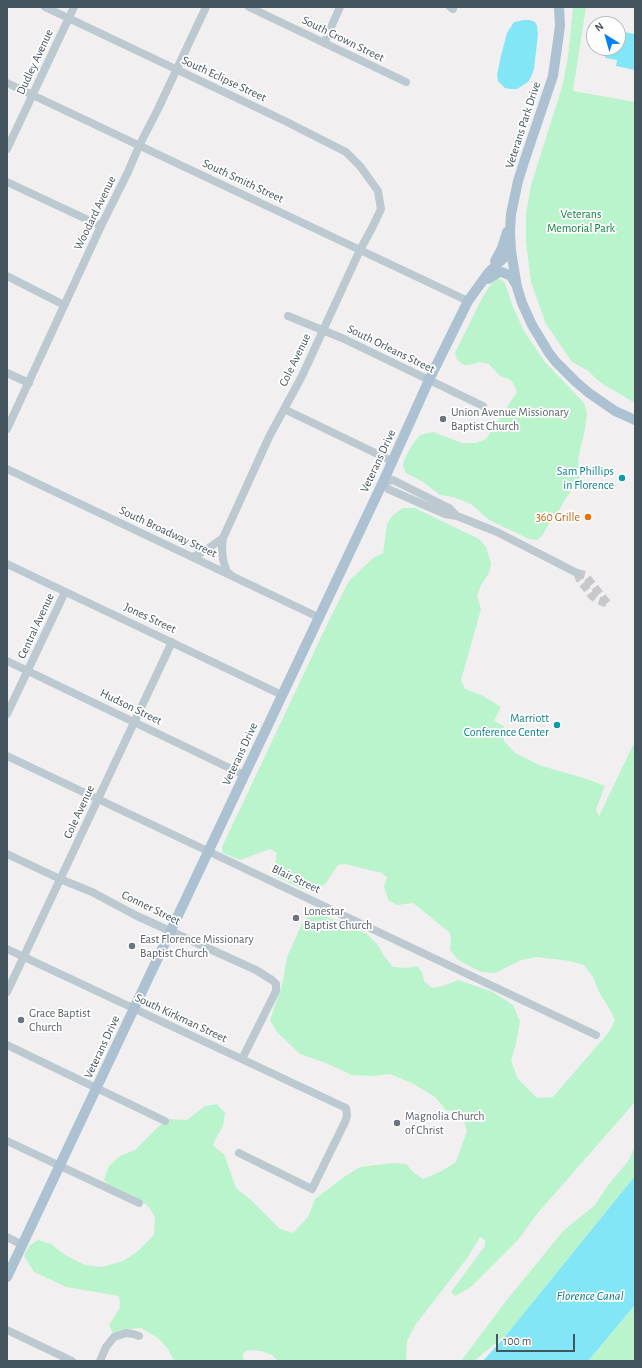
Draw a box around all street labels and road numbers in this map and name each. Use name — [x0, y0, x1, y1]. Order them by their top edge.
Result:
street label: South Crown Street — [300, 13, 386, 65]
street label: Dudley Avenue — [14, 27, 56, 97]
street label: South Eclipse Street — [179, 53, 269, 105]
street label: Veterans Park Drive — [502, 80, 544, 170]
street label: South Smith Street — [200, 156, 286, 206]
street label: Woodard Avenue — [71, 174, 119, 252]
street label: South Orleans Street — [345, 322, 437, 376]
street label: Cole Avenue — [276, 331, 314, 389]
street label: Veterans Drive — [357, 427, 399, 495]
street label: South Broadway Street — [117, 503, 219, 561]
street label: Central Avenue — [15, 591, 57, 661]
street label: Jones Street — [122, 600, 178, 636]
street label: Hudson Street — [98, 686, 164, 728]
street label: Veterans Drive — [219, 720, 261, 788]
street label: Cole Avenue — [60, 783, 98, 841]
street label: Blair Street — [269, 861, 323, 897]
street label: Conner Street — [119, 888, 183, 928]
street label: South Kirkman Street — [133, 990, 229, 1046]
street label: Veterans Drive — [81, 1013, 123, 1081]

